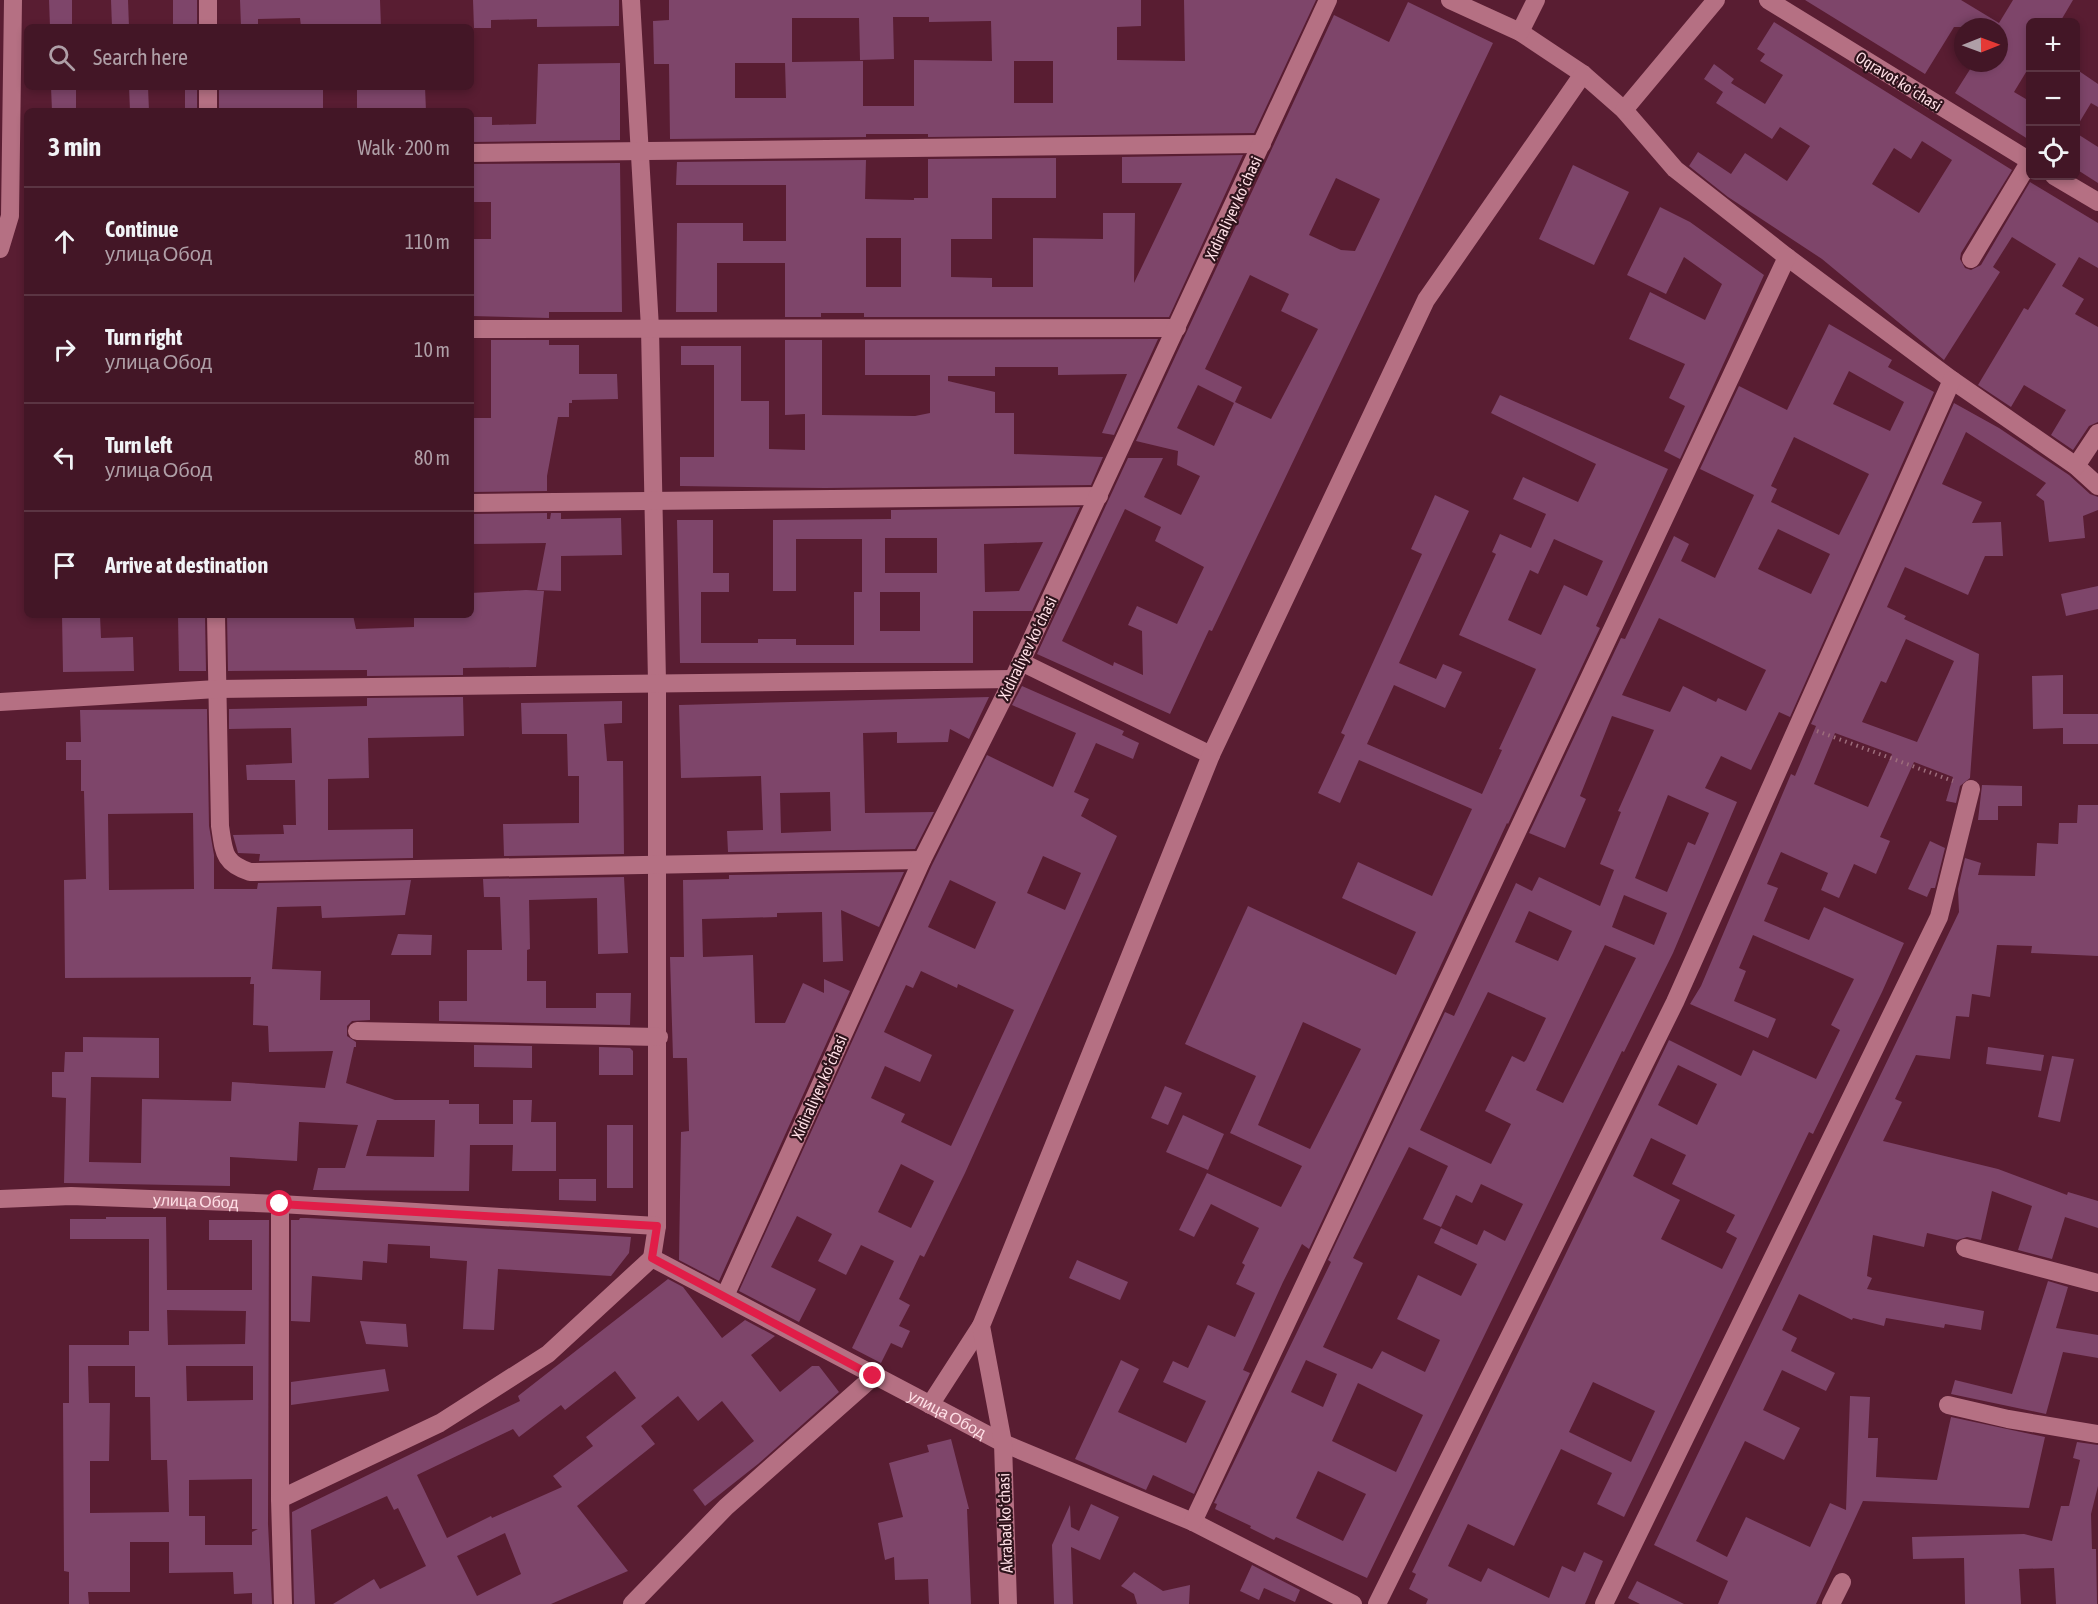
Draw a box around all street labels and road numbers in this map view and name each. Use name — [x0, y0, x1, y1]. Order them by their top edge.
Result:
street label: Oqravot koʻchasi — [1852, 47, 1945, 115]
street label: Xidiraliyev koʻchasi — [1201, 153, 1266, 263]
street label: Xidiraliyev koʻchasi — [994, 594, 1061, 703]
street label: Xidiraliyev koʻchasi — [788, 1032, 851, 1142]
street label: улица Обод — [153, 1190, 240, 1211]
street label: улица Обод — [905, 1386, 990, 1442]
street label: Akrabad koʻchasi — [994, 1473, 1016, 1573]

